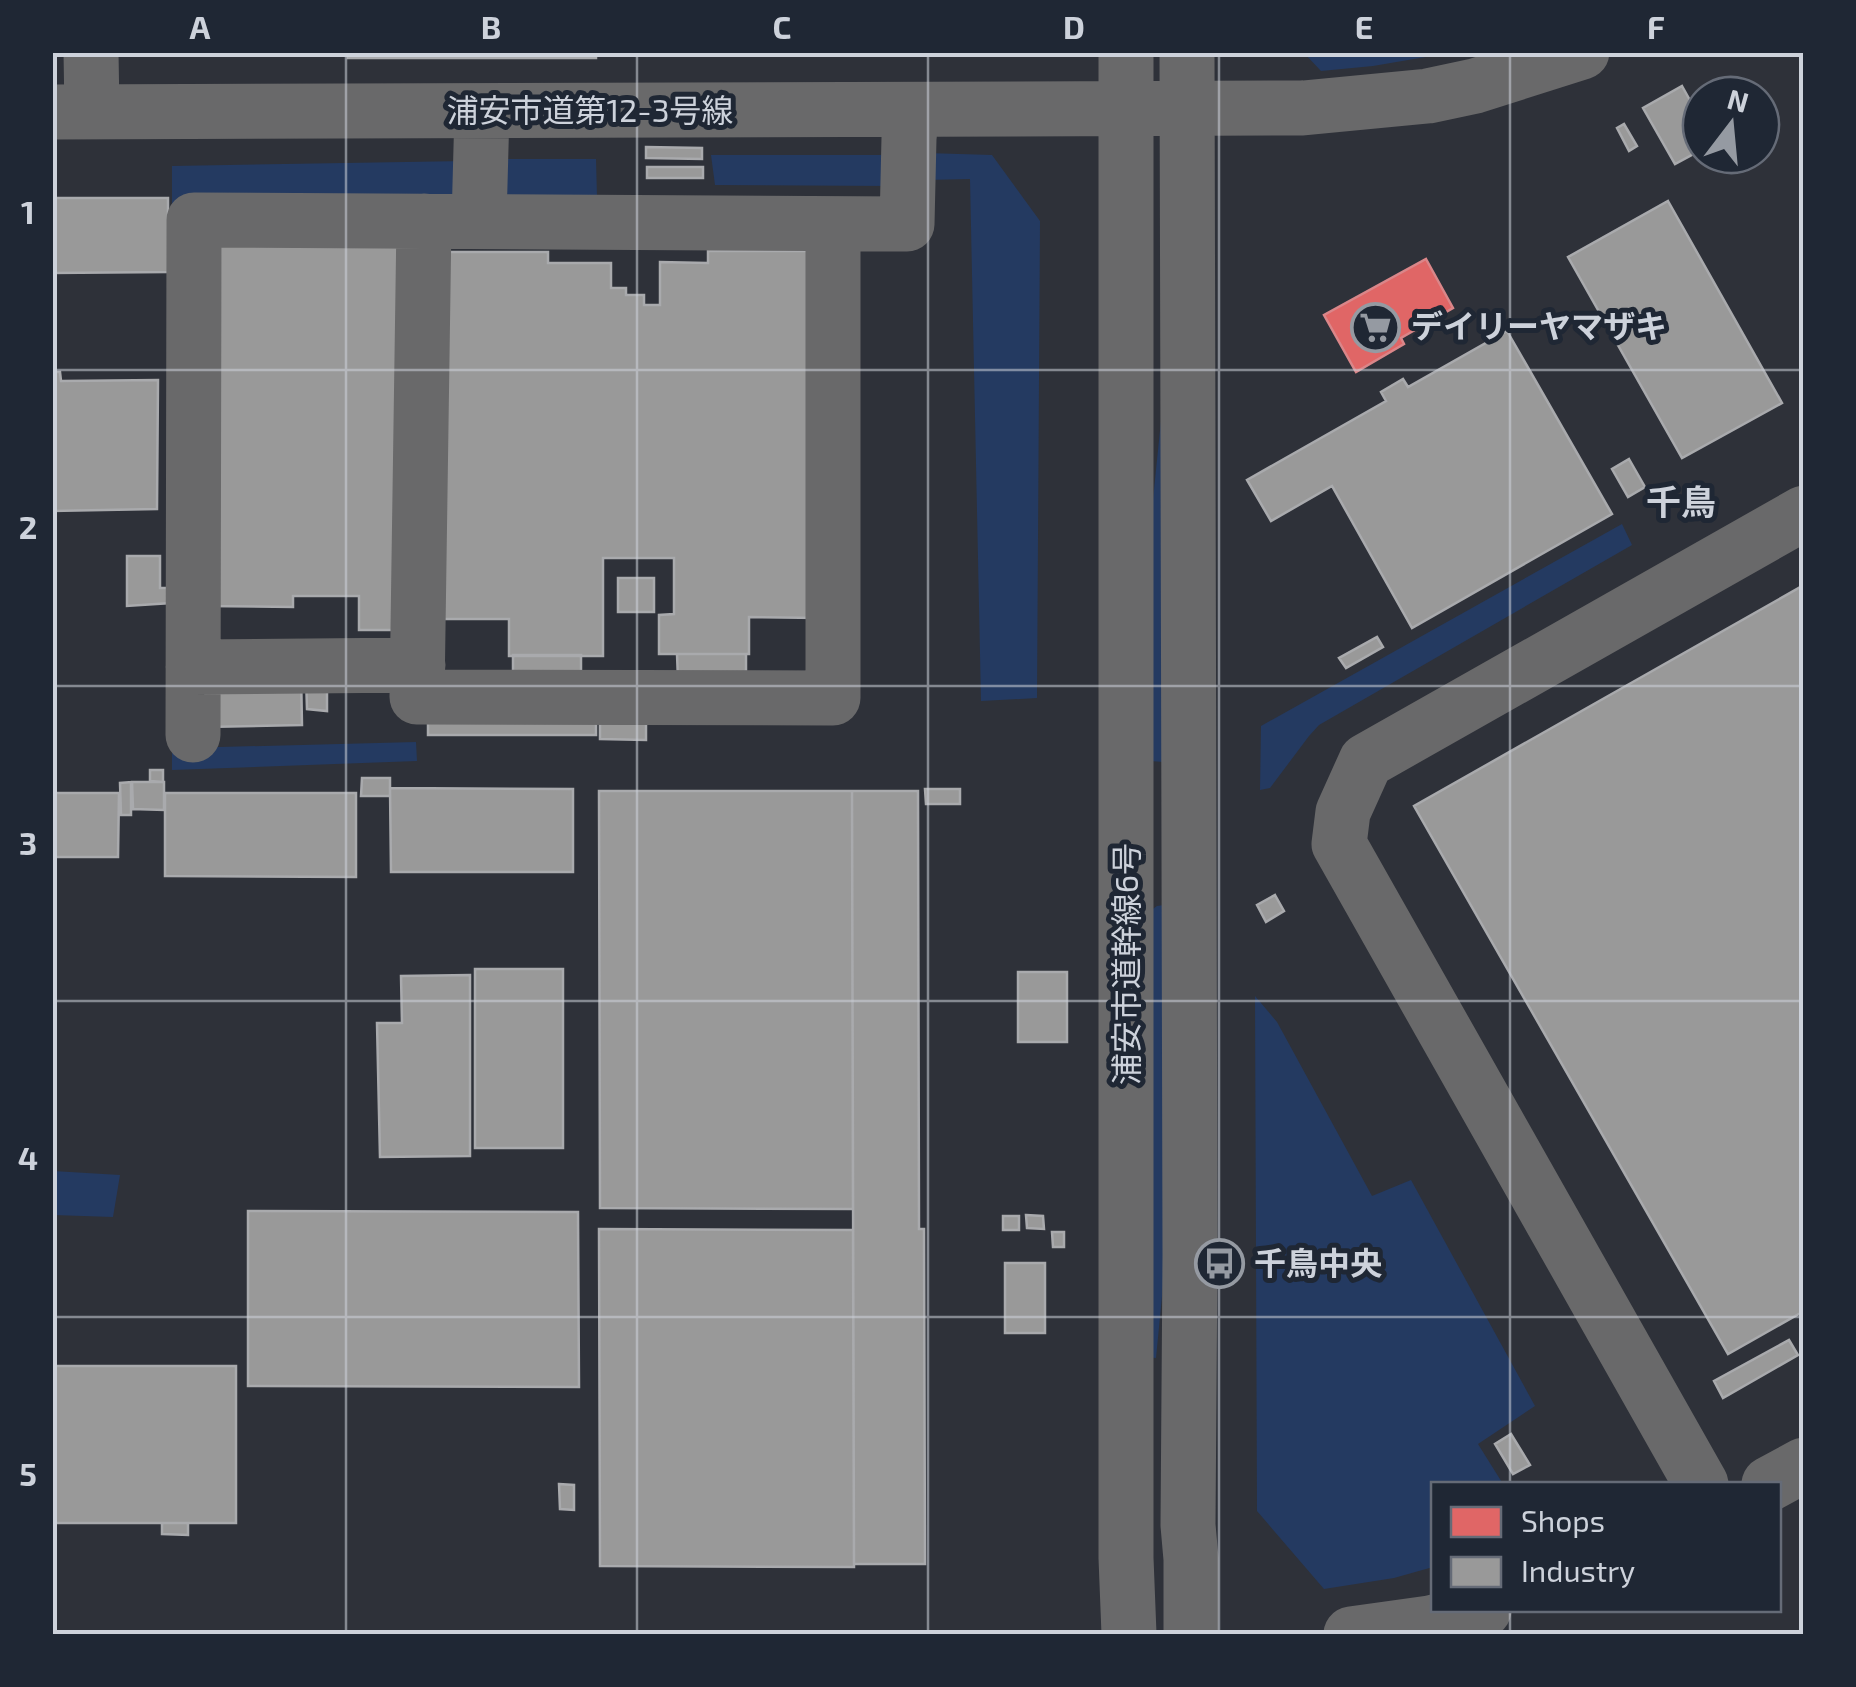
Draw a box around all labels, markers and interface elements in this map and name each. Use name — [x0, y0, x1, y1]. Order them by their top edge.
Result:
text: A — [190, 7, 211, 45]
text: B — [481, 7, 501, 45]
text: C — [773, 7, 791, 45]
text: D — [1063, 7, 1085, 45]
text: E — [1355, 7, 1373, 45]
text: F — [1647, 7, 1665, 45]
north arrow — [1681, 75, 1781, 175]
text: N — [1724, 81, 1753, 119]
street label: 浦安市道第12-3号線 — [447, 90, 733, 128]
text: 1 — [21, 192, 35, 230]
supermarket icon: デイリーヤマザキ — [1350, 301, 1402, 353]
place label: デイリーヤマザキ — [1411, 306, 1667, 344]
district label: 千鳥 — [1646, 480, 1716, 522]
text: 2 — [19, 507, 37, 545]
text: 3 — [19, 823, 37, 861]
street label: 浦安市道幹線6号 — [1106, 843, 1144, 1085]
text: 4 — [18, 1138, 38, 1176]
bus stop icon: 千鳥中央 — [1193, 1238, 1245, 1290]
place label: 千鳥中央 — [1254, 1243, 1382, 1281]
text: 5 — [19, 1454, 37, 1492]
legend — [1431, 1482, 1781, 1612]
text: Shops — [1521, 1502, 1605, 1538]
text: Industry — [1521, 1552, 1635, 1588]

